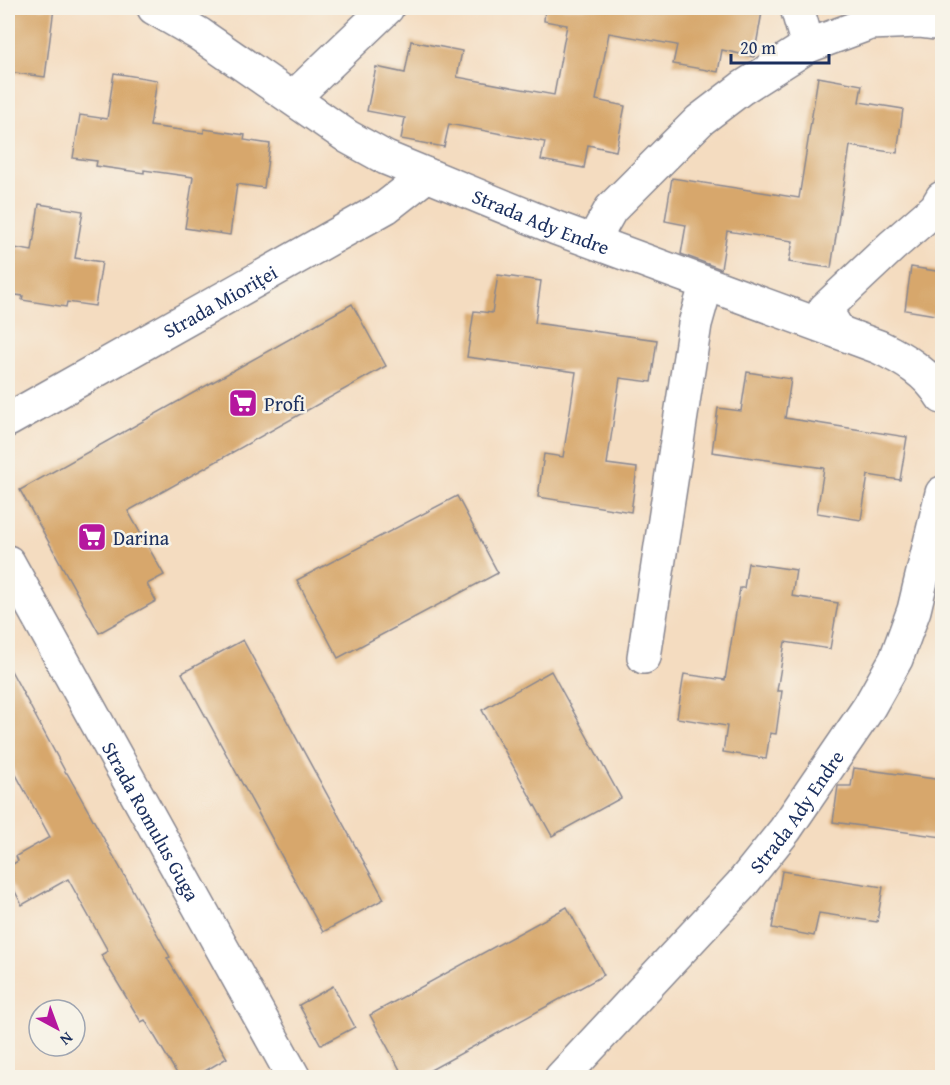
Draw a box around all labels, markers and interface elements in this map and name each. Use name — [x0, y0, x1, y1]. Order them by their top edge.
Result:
scale bar — [731, 27, 828, 65]
text: 20 m — [740, 34, 776, 61]
street label: Strada Ady Endre — [468, 181, 614, 261]
street label: Strada Mioriței — [157, 257, 283, 345]
supermarket icon: Profi — [227, 387, 259, 419]
place label: Profi — [264, 389, 305, 418]
supermarket icon: Darina — [76, 521, 108, 553]
place label: Darina — [113, 523, 170, 552]
street label: Strada Romulus Guga — [96, 736, 208, 907]
street label: Strada Ady Endre — [742, 744, 850, 879]
north arrow — [27, 998, 87, 1058]
text: N — [55, 1027, 79, 1052]

